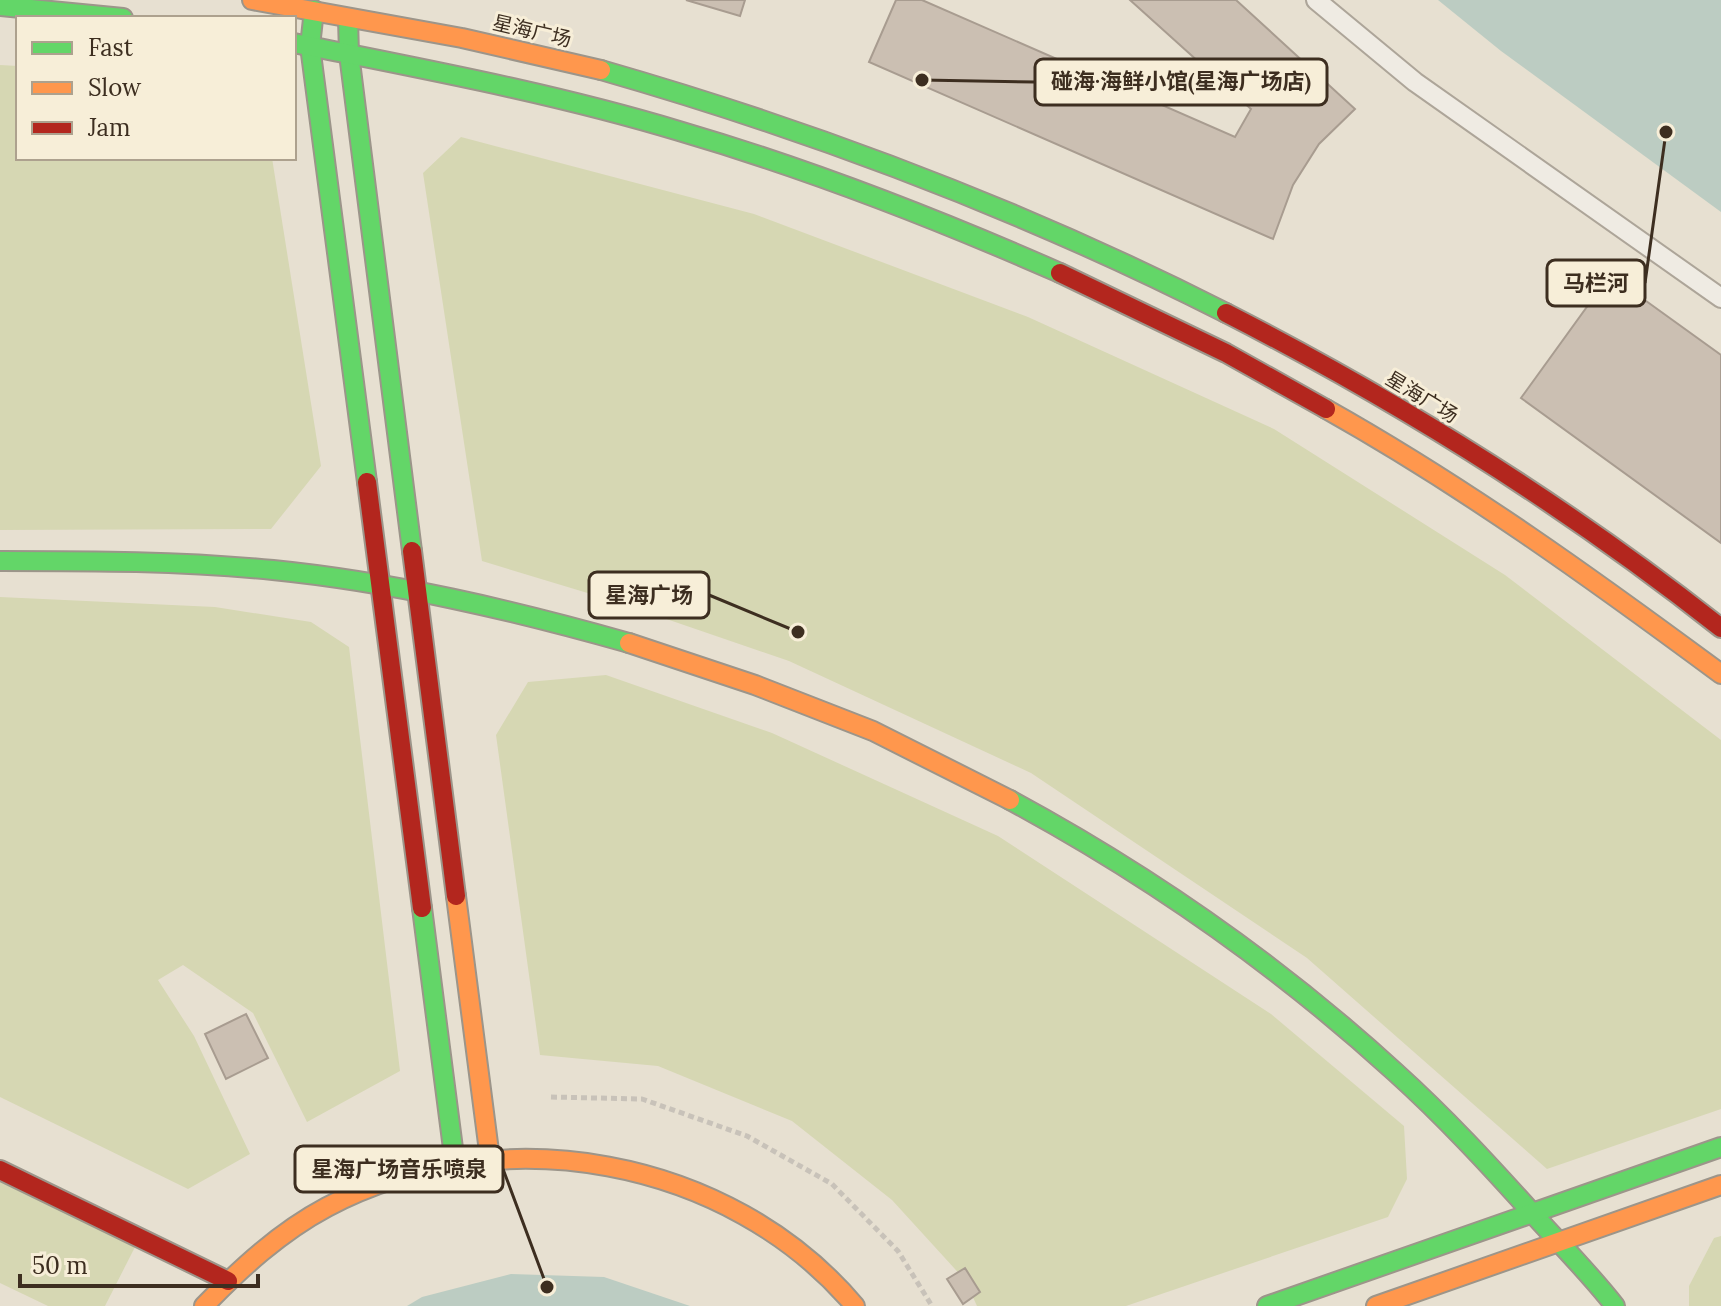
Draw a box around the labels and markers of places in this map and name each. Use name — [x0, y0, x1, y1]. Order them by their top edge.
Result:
callout: 碰海·海鲜小馆(星海广场店) — [1035, 59, 1327, 105]
callout: 马栏河 — [1547, 260, 1645, 306]
callout: 星海广场 — [589, 572, 709, 618]
callout: 星海广场音乐喷泉 — [295, 1146, 503, 1192]

